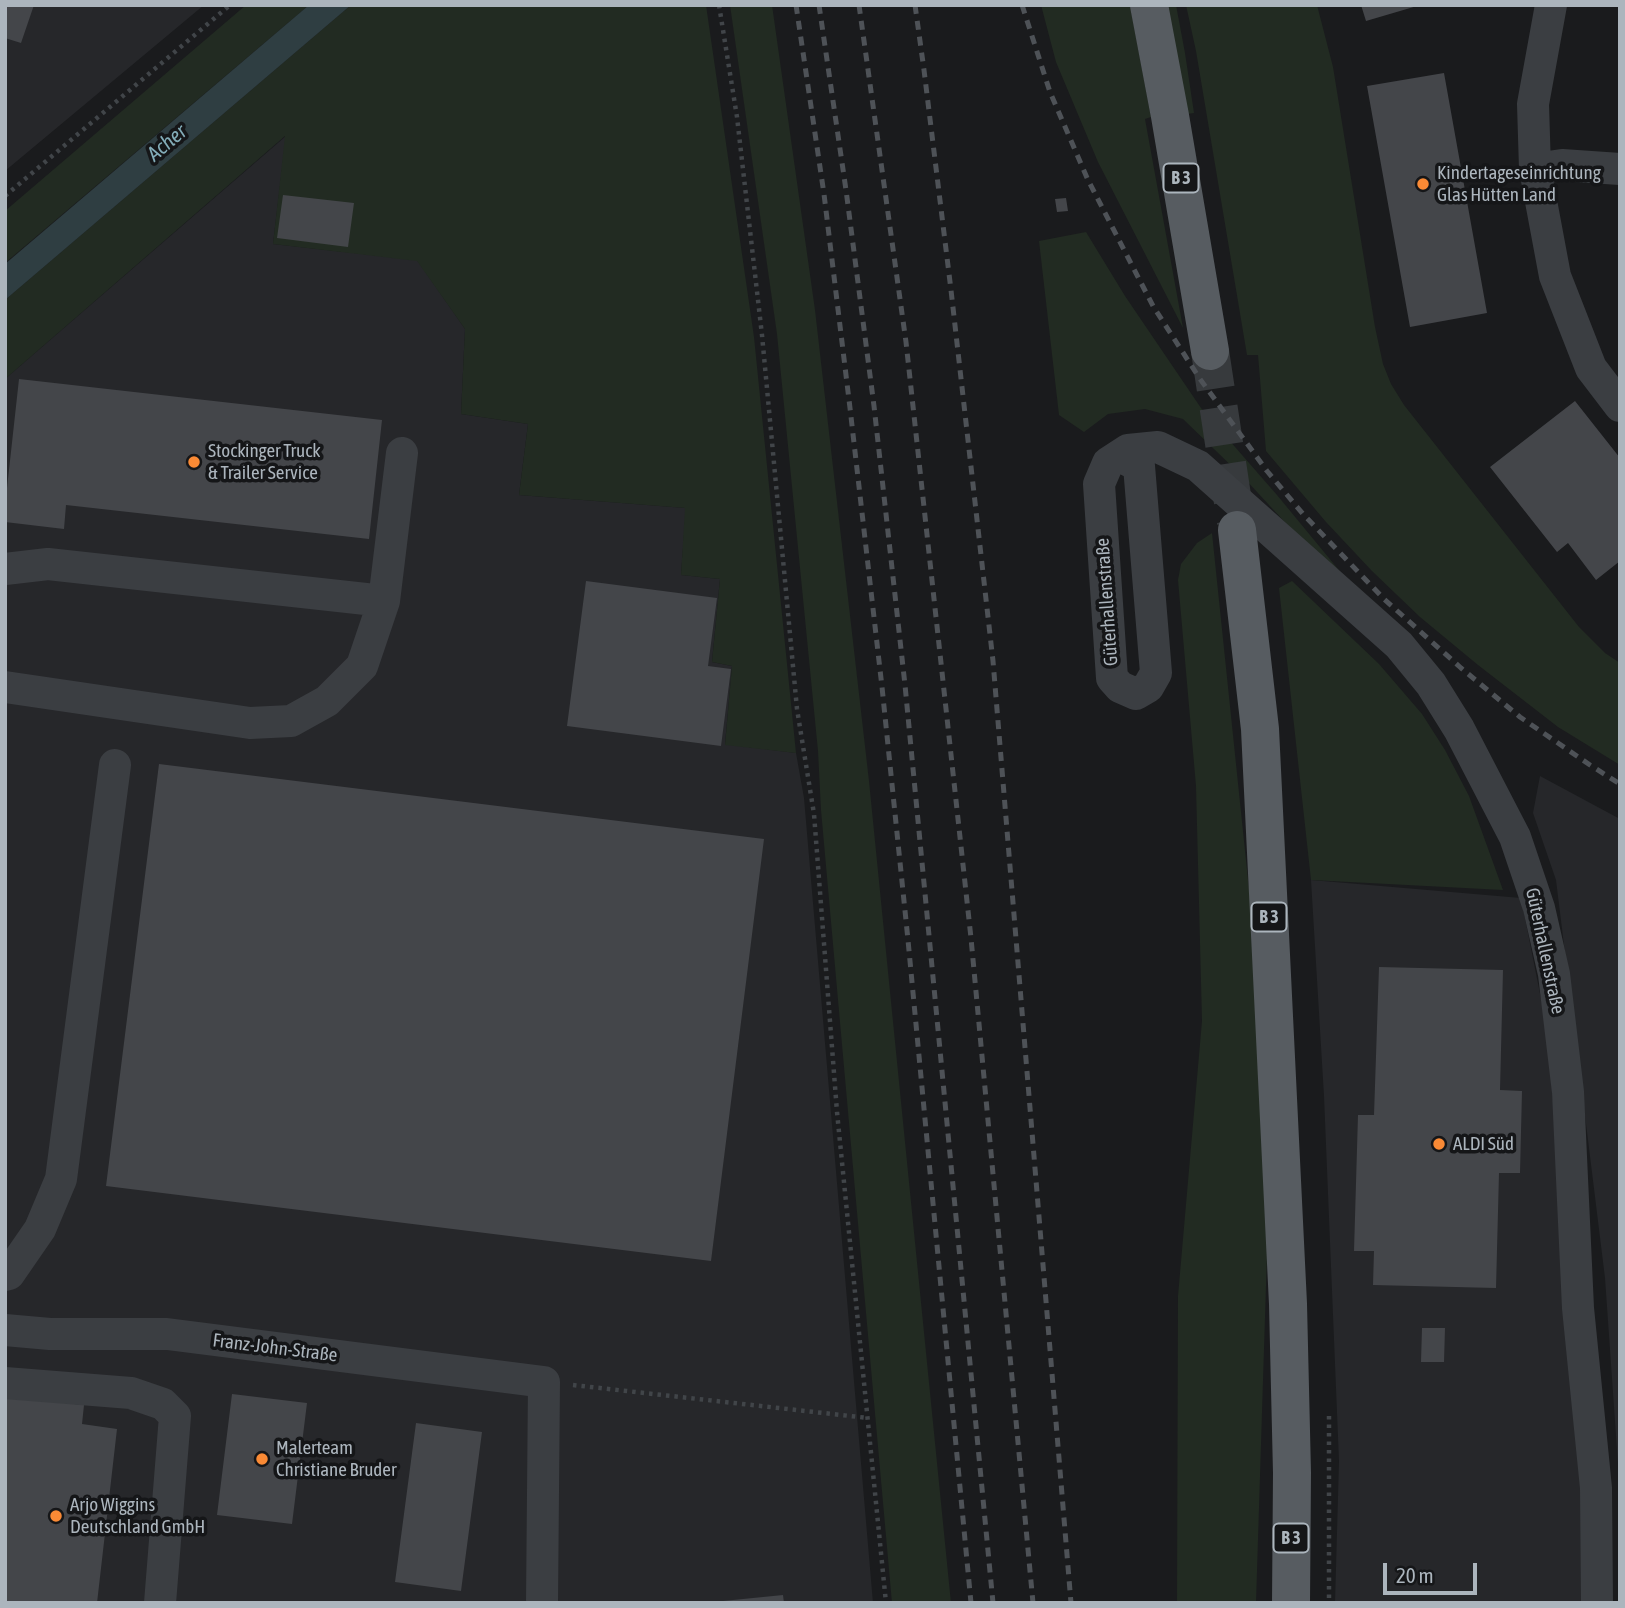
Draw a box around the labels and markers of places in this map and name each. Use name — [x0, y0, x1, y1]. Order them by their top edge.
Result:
place label: Kindertageseinrichtung Glas Hütten Land — [1437, 162, 1601, 206]
marker: Kindertageseinrichtung Glas Hütten Land — [1415, 176, 1431, 192]
place label: Stockinger Truck & Trailer Service — [208, 440, 321, 484]
marker: Stockinger Truck & Trailer Service — [186, 454, 202, 470]
place label: ALDI Süd — [1453, 1133, 1514, 1155]
marker: ALDI Süd — [1431, 1136, 1447, 1152]
place label: Malerteam Christiane Bruder — [276, 1437, 397, 1481]
marker: Malerteam Christiane Bruder — [254, 1451, 270, 1467]
place label: Arjo Wiggins Deutschland GmbH — [70, 1494, 205, 1538]
marker: Arjo Wiggins Deutschland GmbH — [48, 1508, 64, 1524]

